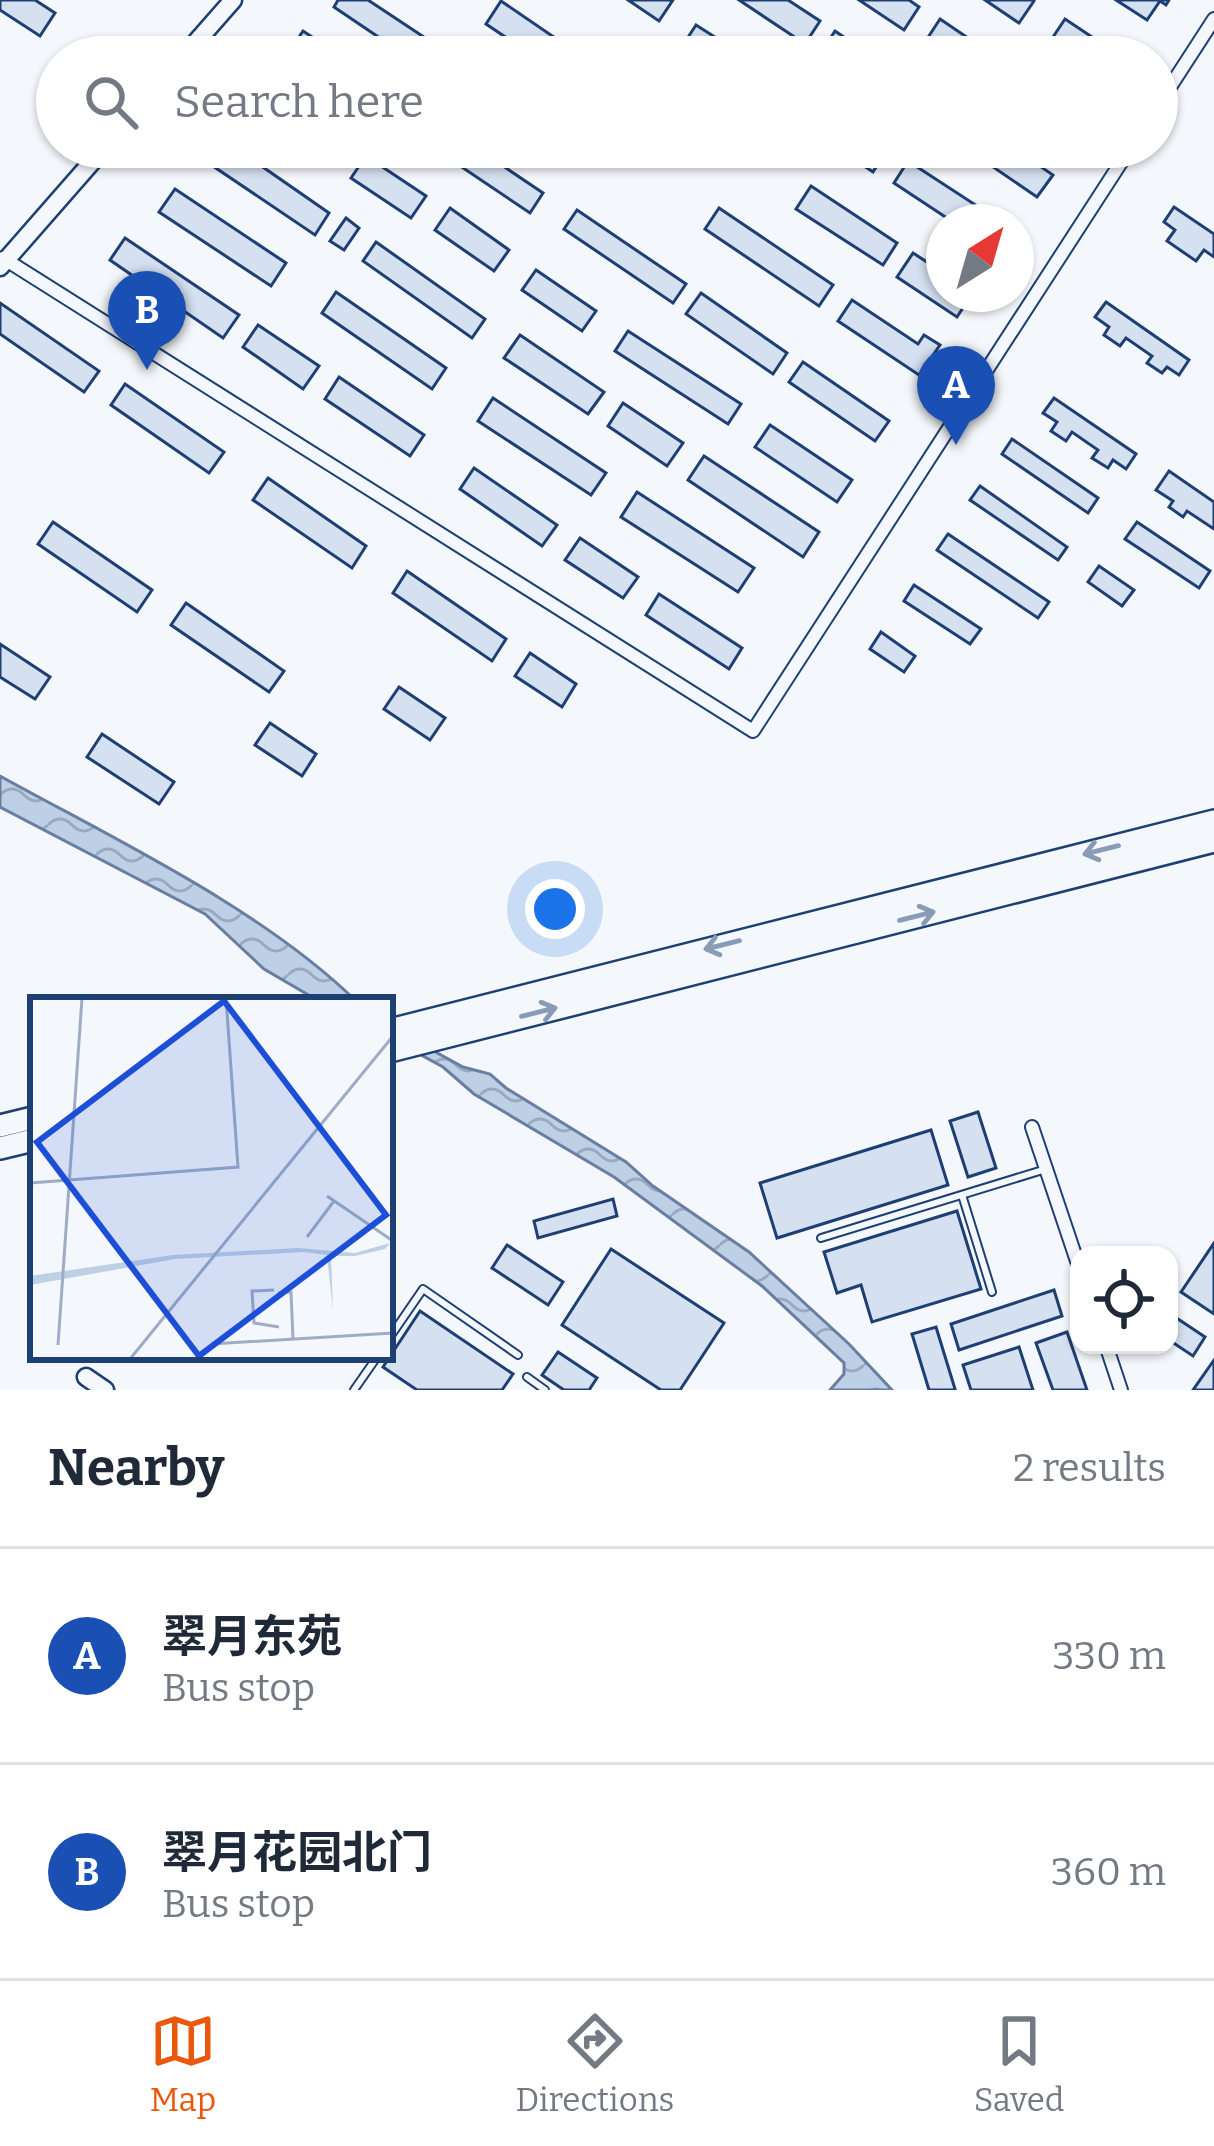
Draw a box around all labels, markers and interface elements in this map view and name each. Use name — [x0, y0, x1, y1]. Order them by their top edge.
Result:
search box — [36, 36, 1178, 168]
icon: search — [78, 69, 144, 135]
text: Search here — [174, 75, 424, 129]
north arrow — [926, 204, 1034, 312]
pin: B — [108, 271, 186, 370]
pin: A — [917, 346, 995, 445]
one-way arrow — [1082, 840, 1120, 862]
your location — [525, 879, 585, 939]
one-way arrow — [898, 904, 936, 926]
one-way arrow — [704, 936, 742, 958]
inset map — [30, 997, 393, 1360]
one-way arrow — [520, 1000, 558, 1022]
map controls — [1070, 1246, 1178, 1354]
button: locate — [1070, 1246, 1178, 1354]
text: Nearby — [48, 1437, 224, 1499]
text: 2 results — [1013, 1445, 1166, 1491]
text: 翠月东苑 — [162, 1610, 342, 1664]
text: A — [73, 1633, 101, 1679]
text: 330 m — [1052, 1633, 1166, 1679]
text: Bus stop — [162, 1665, 315, 1711]
text: 翠月花园北门 — [162, 1826, 432, 1880]
text: B — [74, 1849, 100, 1895]
text: 360 m — [1051, 1849, 1166, 1895]
text: Bus stop — [162, 1881, 315, 1927]
tab: Map — [150, 2008, 216, 2120]
tab: Directions — [516, 2008, 674, 2120]
tab: Saved — [974, 2008, 1064, 2120]

